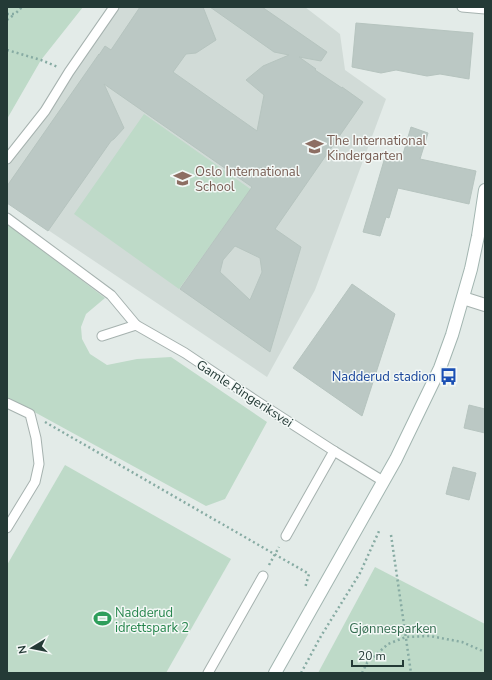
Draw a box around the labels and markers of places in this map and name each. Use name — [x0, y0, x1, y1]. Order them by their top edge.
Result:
place label: The International Kindergarten — [327, 132, 427, 165]
school or university icon: The International Kindergarten — [304, 137, 324, 157]
place label: Oslo International School — [195, 163, 300, 196]
school or university icon: Oslo International School — [172, 168, 192, 188]
bus stop icon: Nadderud stadion — [439, 366, 459, 386]
place label: Nadderud stadion — [332, 368, 436, 386]
place label: Nadderud idrettspark 2 — [115, 604, 189, 637]
sports icon: Nadderud idrettspark 2 — [92, 609, 112, 629]

